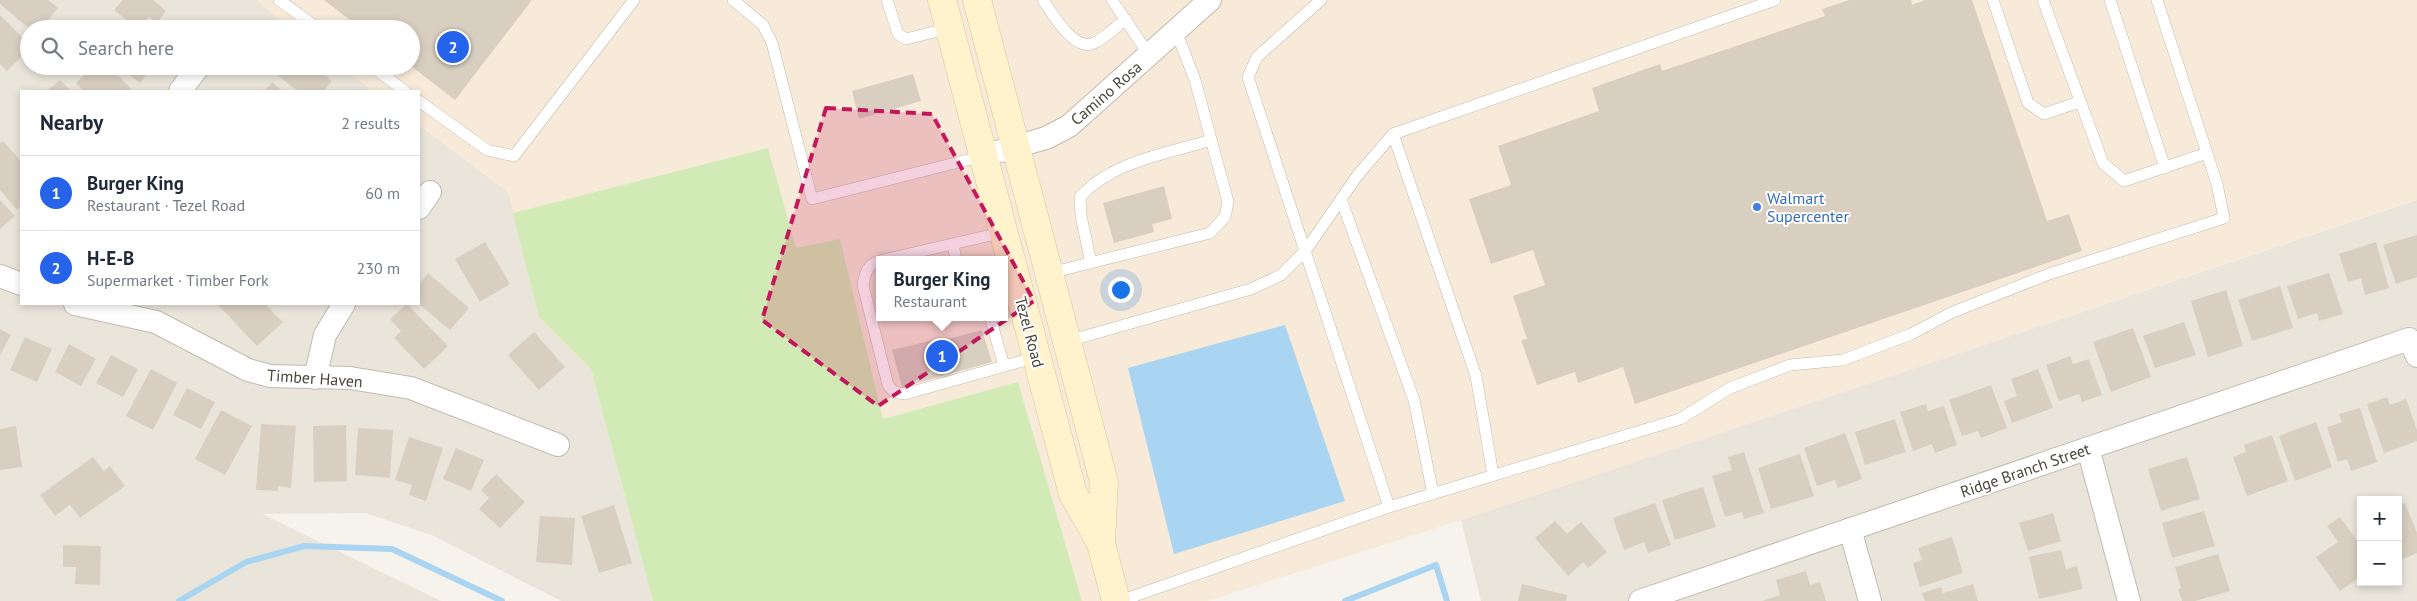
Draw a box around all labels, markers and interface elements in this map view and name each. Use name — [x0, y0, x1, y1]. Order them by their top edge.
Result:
search box — [20, 20, 420, 75]
pin: 2 — [437, 28, 469, 66]
icon: search — [38, 34, 66, 62]
text: Search here — [78, 36, 174, 60]
street label: Camino Rosa — [1066, 57, 1146, 129]
text: Nearby — [40, 109, 103, 136]
text: 2 results — [341, 113, 400, 133]
text: Burger King — [87, 171, 184, 195]
text: 1 — [51, 183, 61, 203]
text: 60 m — [365, 183, 400, 203]
place label: Walmart Supercenter — [1767, 188, 1849, 226]
text: Restaurant · Tezel Road — [87, 195, 245, 215]
marker: Walmart Supercenter — [1751, 201, 1763, 213]
text: H-E-B — [87, 246, 134, 270]
popup — [876, 256, 1008, 321]
text: 2 — [51, 258, 61, 278]
text: 230 m — [357, 258, 400, 278]
text: Burger King — [894, 267, 990, 291]
text: Supermarket · Timber Fork — [87, 270, 269, 290]
your location — [1108, 277, 1134, 303]
text: Restaurant — [894, 291, 967, 311]
street label: Tezel Road — [1011, 294, 1049, 370]
pin: 1 — [926, 337, 958, 375]
street label: Timber Haven — [267, 365, 363, 391]
street label: Ridge Branch Street — [1957, 438, 2093, 502]
map controls — [2357, 496, 2402, 586]
button: + — [2357, 496, 2402, 541]
button: − — [2357, 541, 2402, 586]

